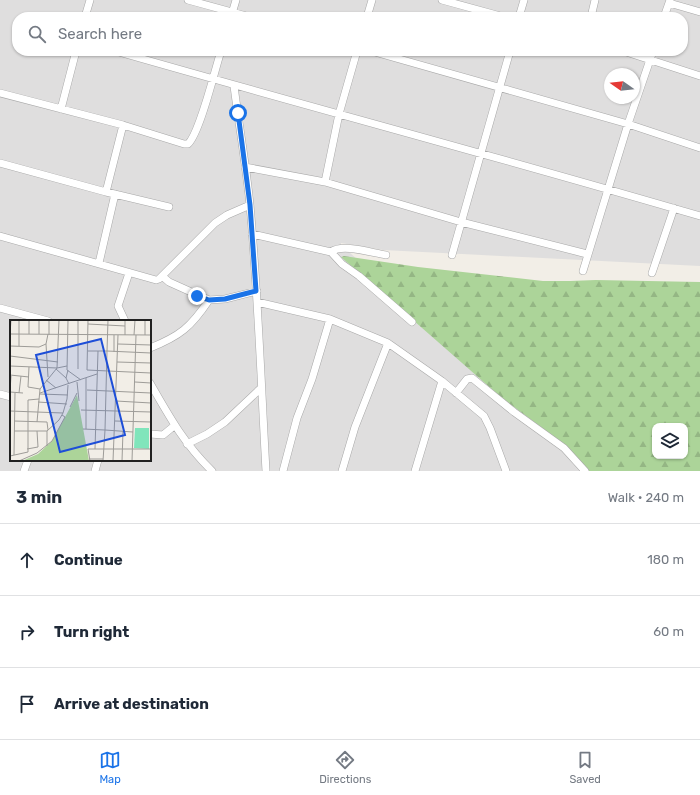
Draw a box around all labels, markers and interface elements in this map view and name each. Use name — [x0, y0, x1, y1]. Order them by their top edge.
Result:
search box — [12, 12, 688, 56]
icon: search — [26, 23, 48, 45]
text: Search here — [58, 25, 142, 43]
north arrow — [604, 68, 640, 104]
route start — [229, 104, 247, 122]
route end — [188, 287, 206, 305]
inset map — [10, 320, 151, 461]
map controls — [652, 423, 688, 459]
button: layers — [652, 423, 688, 459]
text: 3 min — [16, 487, 62, 507]
text: Walk · 240 m — [608, 490, 684, 505]
icon: ahead — [16, 549, 38, 571]
text: Continue — [54, 551, 123, 569]
text: 180 m — [647, 552, 684, 567]
icon: right — [16, 621, 38, 643]
text: Turn right — [54, 623, 129, 641]
text: 60 m — [653, 624, 684, 639]
icon: arrive — [16, 693, 38, 715]
text: Arrive at destination — [54, 695, 209, 713]
tab: Map — [99, 749, 121, 786]
tab: Directions — [319, 749, 371, 786]
tab: Saved — [570, 749, 601, 786]

